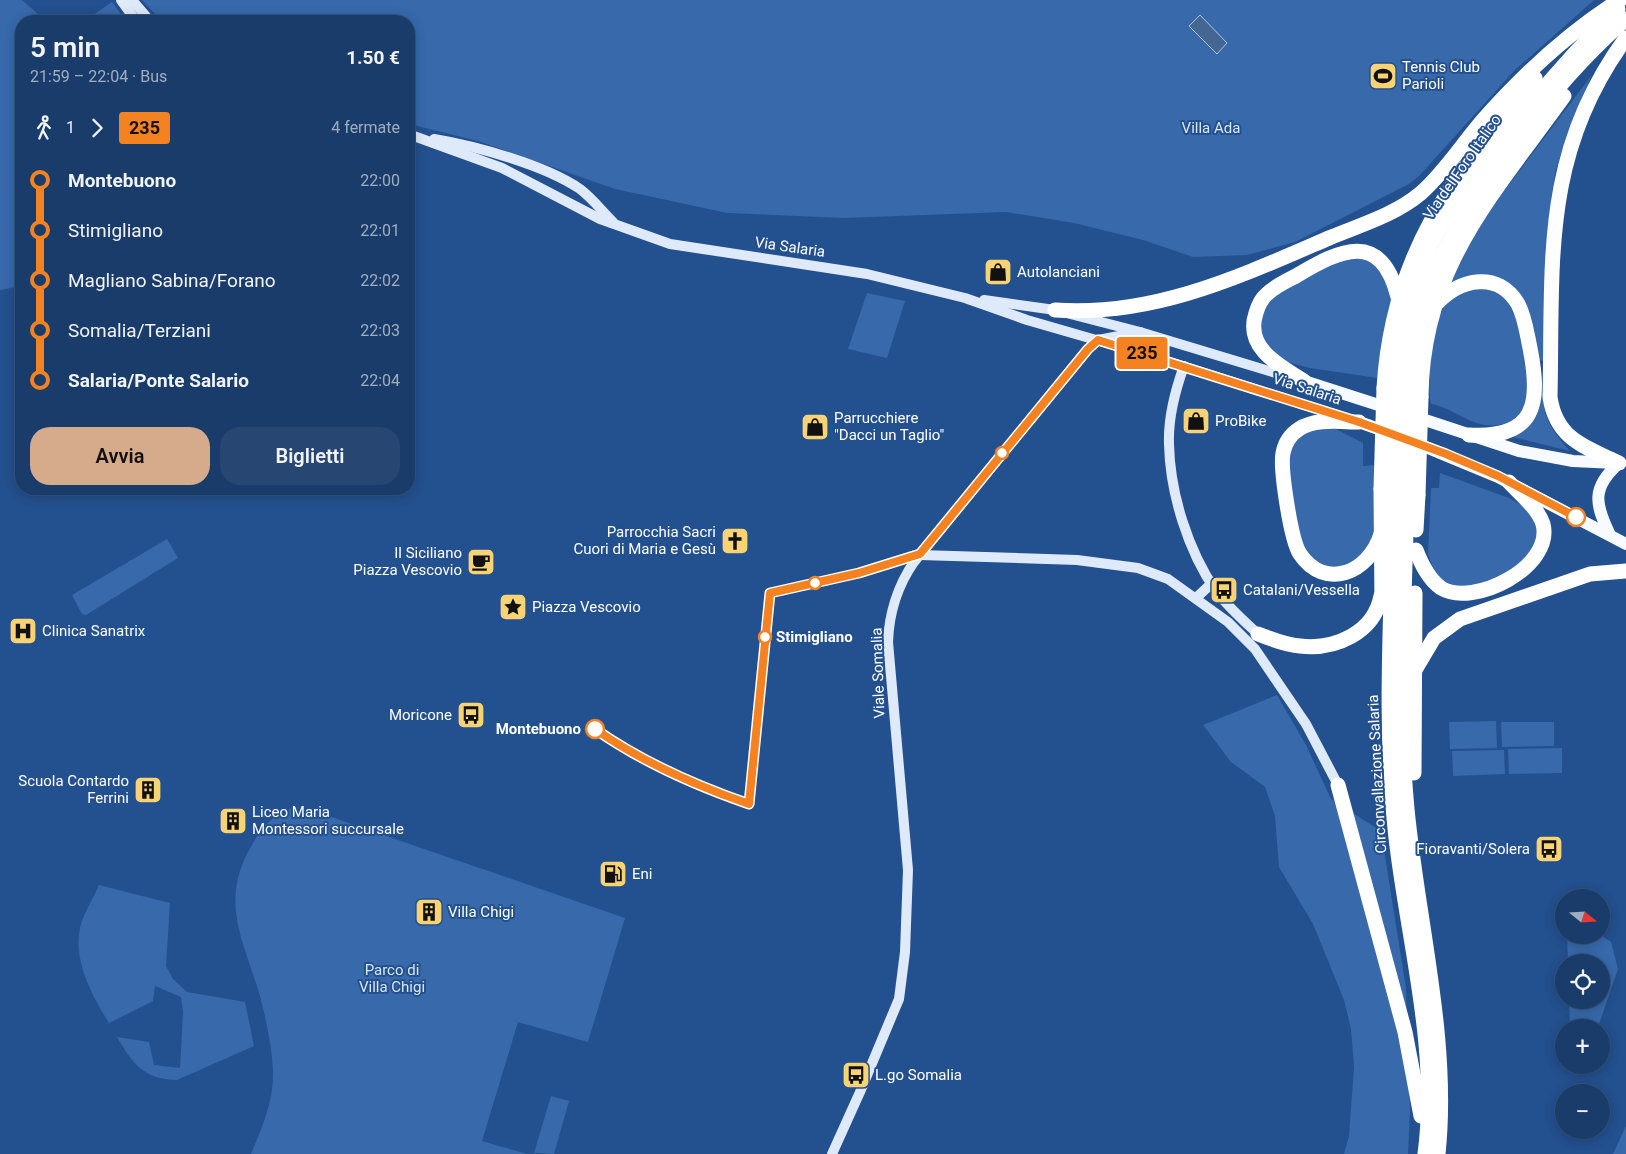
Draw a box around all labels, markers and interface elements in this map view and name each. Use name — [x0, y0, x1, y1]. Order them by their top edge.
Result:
text: 5 min — [30, 31, 100, 64]
text: 1.50 € — [346, 46, 400, 69]
place label: Tennis Club Parioli — [1402, 58, 1480, 93]
sports icon: Tennis Club Parioli — [1368, 61, 1398, 91]
text: 21:59 – 22:04 · Bus — [30, 67, 167, 86]
street label: Via del Foro Italico — [1419, 111, 1505, 223]
icon: walk — [30, 114, 58, 142]
icon: forward — [83, 114, 111, 142]
text: 235 — [129, 117, 160, 138]
text: 1 — [66, 118, 75, 137]
text: 4 fermate — [331, 118, 400, 137]
park label: Villa Ada — [1182, 119, 1240, 137]
text: Montebuono — [68, 169, 176, 192]
text: 22:00 — [360, 171, 400, 190]
text: Stimigliano — [68, 219, 163, 242]
text: 22:01 — [360, 221, 400, 240]
street label: Via Salaria — [754, 233, 826, 261]
shop icon: Autolanciani — [983, 257, 1013, 287]
place label: Autolanciani — [1017, 263, 1100, 281]
text: Magliano Sabina/Forano — [68, 269, 276, 292]
text: 22:02 — [360, 271, 400, 290]
text: Somalia/Terziani — [68, 319, 211, 342]
text: 22:03 — [360, 321, 400, 340]
line badge: 235 — [1113, 337, 1171, 369]
text: 235 — [1127, 342, 1157, 363]
text: Salaria/Ponte Salario — [68, 369, 249, 392]
street label: Via Salaria — [1271, 369, 1343, 409]
text: 22:04 — [360, 371, 400, 390]
shop icon: ProBike — [1181, 406, 1211, 436]
place label: Parrucchiere "Dacci un Taglio" — [834, 409, 944, 444]
shop icon: Parrucchiere "Dacci un Taglio" — [800, 412, 830, 442]
place label: ProBike — [1215, 412, 1266, 430]
button: Avvia — [30, 427, 210, 485]
button: Biglietti — [220, 427, 400, 485]
unlabelled marker — [995, 446, 1009, 460]
unlabelled marker — [1566, 507, 1586, 527]
place label: Parrocchia Sacri Cuori di Maria e Gesù — [573, 523, 716, 558]
church icon: Parrocchia Sacri Cuori di Maria e Gesù — [720, 526, 750, 556]
place label: Il Siciliano Piazza Vescovio — [353, 544, 462, 579]
cafe icon: Il Siciliano Piazza Vescovio — [466, 547, 496, 577]
bus stop icon: Catalani/Vessella — [1209, 575, 1239, 605]
unlabelled marker — [808, 576, 822, 590]
place label: Catalani/Vessella — [1243, 581, 1360, 599]
place icon: Piazza Vescovio — [498, 592, 528, 622]
place label: Piazza Vescovio — [532, 598, 641, 616]
hospital icon: Clinica Sanatrix — [8, 616, 38, 646]
place label: Clinica Sanatrix — [42, 622, 146, 640]
street label: Viale Somalia — [867, 627, 889, 719]
place label: Stimigliano — [776, 628, 853, 646]
marker: Stimigliano — [758, 630, 772, 644]
street label: Circonvallazione Salaria — [1364, 694, 1390, 854]
bus stop icon: Moricone — [456, 700, 486, 730]
place label: Moricone — [389, 706, 452, 724]
marker: Montebuono — [585, 719, 605, 739]
place label: Montebuono — [496, 720, 581, 738]
place label: Scuola Contardo Ferrini — [18, 772, 129, 807]
building icon: Scuola Contardo Ferrini — [133, 775, 163, 805]
place label: Liceo Maria Montessori succursale — [252, 803, 404, 838]
building icon: Liceo Maria Montessori succursale — [218, 806, 248, 836]
bus stop icon: Fioravanti/Solera — [1534, 834, 1564, 864]
place label: Fioravanti/Solera — [1416, 840, 1530, 858]
fuel station icon: Eni — [598, 859, 628, 889]
place label: Eni — [632, 865, 652, 883]
north arrow — [1555, 889, 1610, 944]
map controls — [1555, 889, 1610, 1139]
building icon: Villa Chigi — [414, 897, 444, 927]
place label: Villa Chigi — [448, 903, 514, 921]
button: locate — [1555, 954, 1610, 1009]
park label: Parco di Villa Chigi — [359, 961, 425, 996]
button: + — [1555, 1019, 1610, 1074]
bus stop icon: L.go Somalia — [841, 1060, 871, 1090]
place label: L.go Somalia — [875, 1066, 962, 1084]
button: − — [1555, 1084, 1610, 1139]

